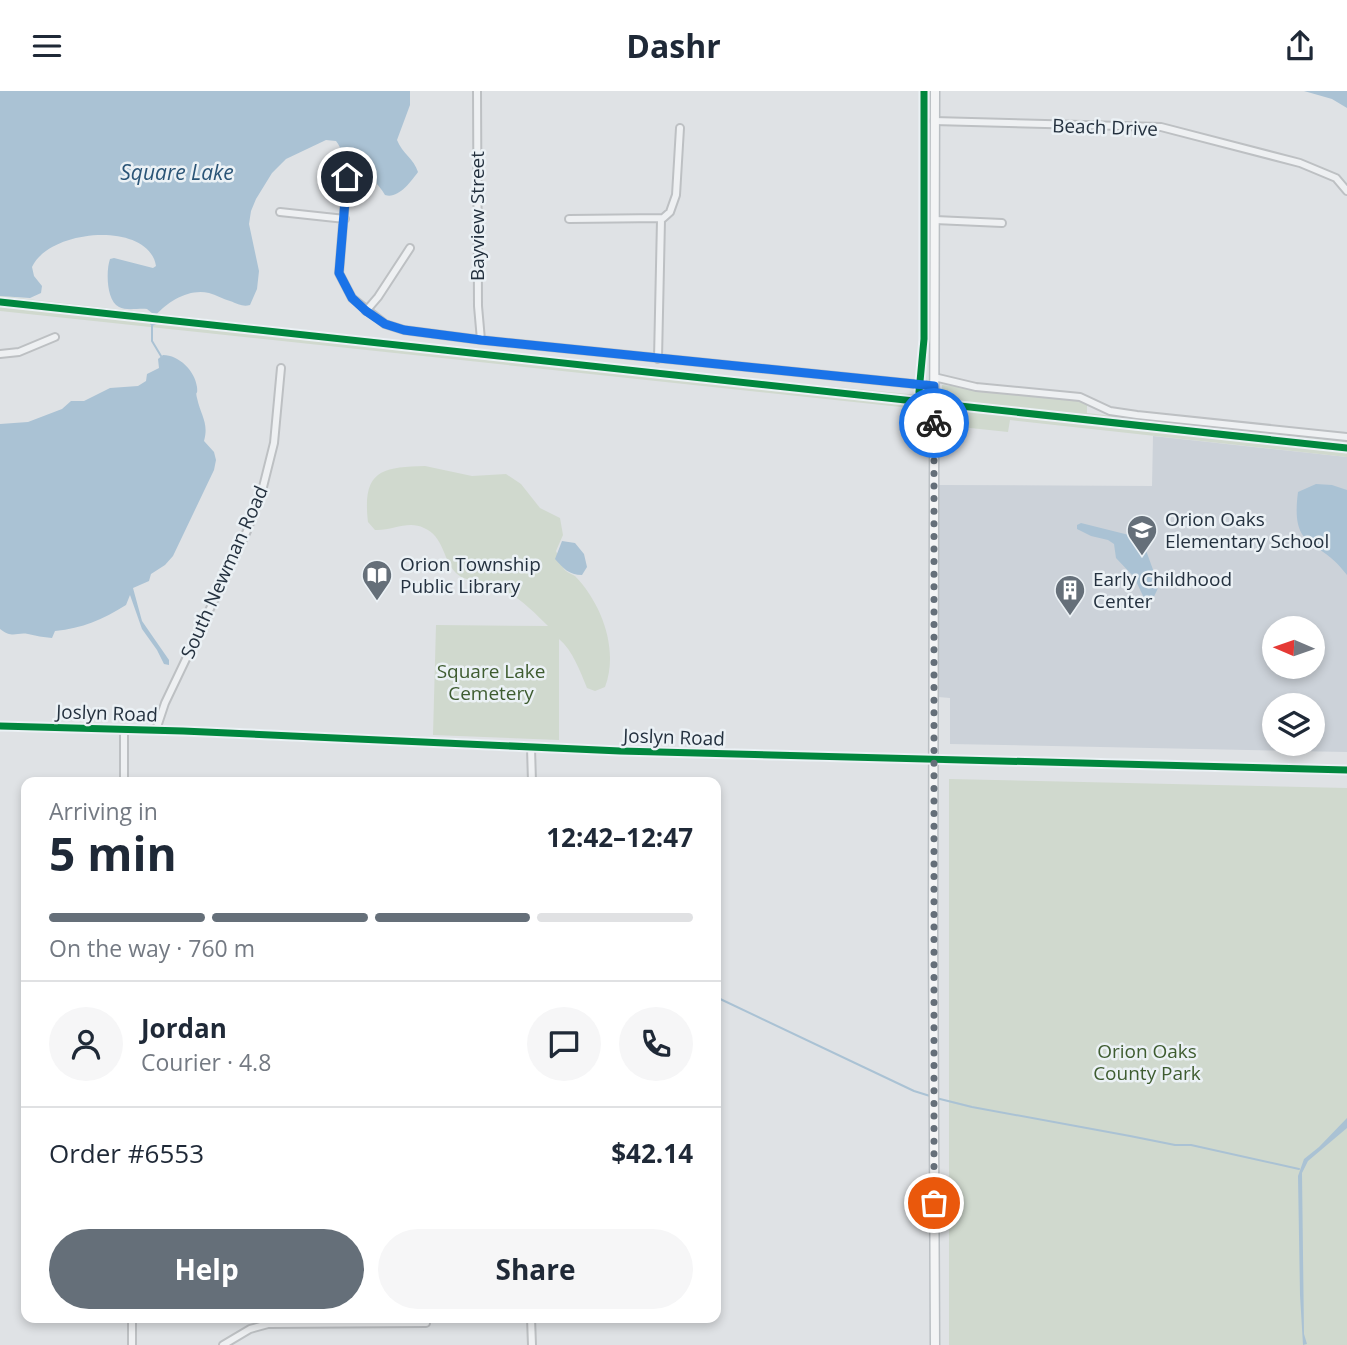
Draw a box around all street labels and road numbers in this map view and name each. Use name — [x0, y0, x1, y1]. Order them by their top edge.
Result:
street label: Beach Drive — [1052, 112, 1158, 142]
street label: Bayview Street — [464, 151, 490, 281]
street label: South Newman Road — [174, 481, 274, 663]
street label: Joslyn Road — [54, 698, 158, 728]
street label: Joslyn Road — [621, 722, 725, 752]

